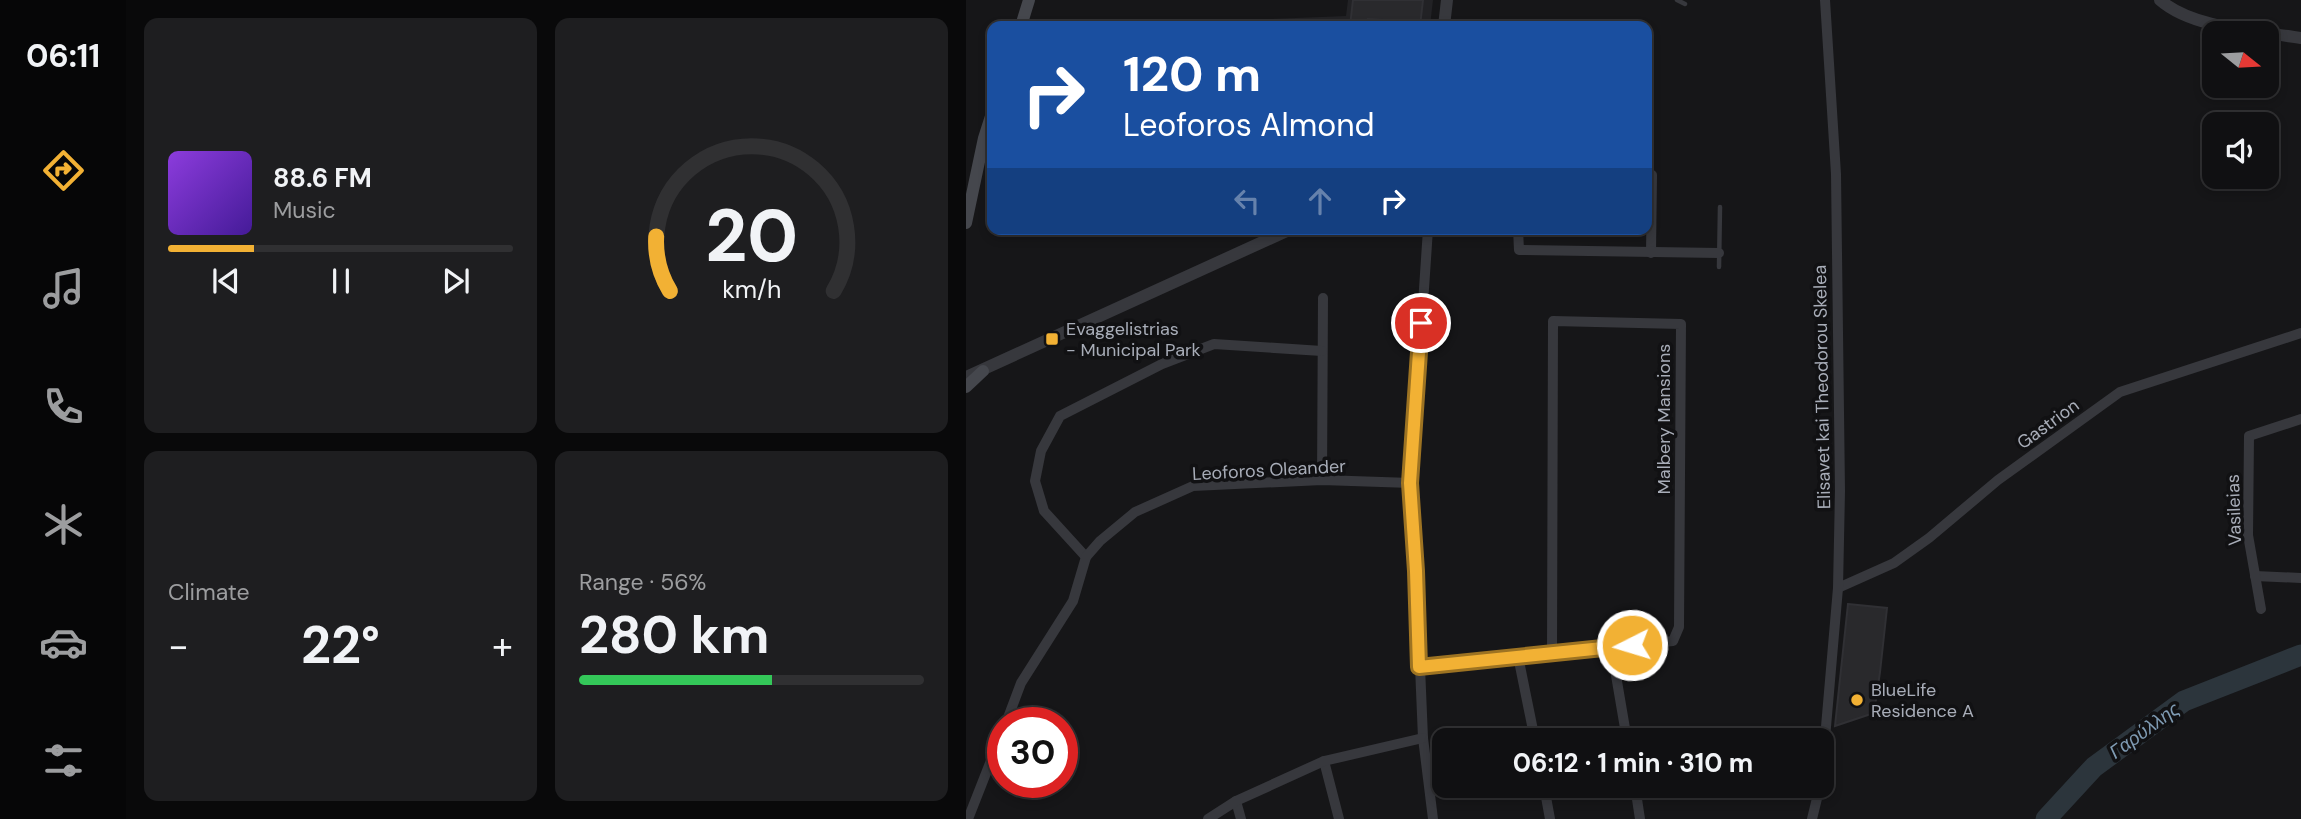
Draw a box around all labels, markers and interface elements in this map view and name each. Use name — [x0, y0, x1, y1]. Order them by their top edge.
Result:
north arrow — [2202, 21, 2278, 98]
map controls — [2202, 21, 2279, 189]
text: 06:11 — [26, 35, 100, 77]
text: 120 m — [1123, 42, 1261, 106]
icon: right — [1008, 49, 1099, 140]
text: Leoforos Almond — [1123, 104, 1375, 146]
button: sound — [2202, 112, 2279, 189]
icon: directions — [39, 146, 88, 195]
text: 88.6 FM — [273, 161, 372, 195]
icon: left — [1228, 182, 1266, 220]
icon: ahead — [1301, 182, 1339, 220]
icon: right — [1374, 182, 1412, 220]
text: 20 — [705, 190, 798, 285]
text: Music — [273, 195, 336, 225]
icon: previous — [207, 262, 245, 300]
icon: pause — [322, 262, 360, 300]
icon: next — [437, 262, 475, 300]
icon: music — [39, 264, 88, 313]
street label: Elisavet kai Theodorou Skelea — [1808, 265, 1836, 509]
text: km/h — [722, 273, 781, 306]
pin — [1391, 293, 1451, 353]
icon: arrive — [1402, 304, 1440, 342]
place label: Evaggelistrias - Municipal Park — [1066, 317, 1201, 362]
marker: Evaggelistrias - Municipal Park — [1044, 331, 1060, 347]
street label: Malbery Mansions — [1652, 344, 1676, 494]
icon: phone — [39, 382, 88, 431]
street label: Gastrion — [2012, 393, 2084, 455]
street label: Leoforos Oleander — [1192, 454, 1347, 486]
street label: Vasileias — [2221, 474, 2247, 546]
icon: climate — [39, 500, 88, 549]
text: Range · 56% — [579, 567, 706, 597]
text: Climate — [168, 577, 250, 607]
text: 280 km — [579, 601, 769, 669]
position arrow — [1595, 608, 1669, 682]
text: 22° — [301, 611, 380, 679]
icon: car — [39, 618, 88, 667]
text: − — [168, 621, 189, 671]
text: + — [492, 621, 513, 671]
place label: BlueLife Residence A — [1871, 678, 1974, 723]
marker: BlueLife Residence A — [1849, 692, 1865, 708]
water label: Γαρύλλης — [2104, 696, 2185, 764]
speed limit sign: 30 — [987, 707, 1078, 798]
icon: filters — [39, 736, 88, 785]
text: 06:12 · 1 min · 310 m — [1513, 746, 1753, 780]

